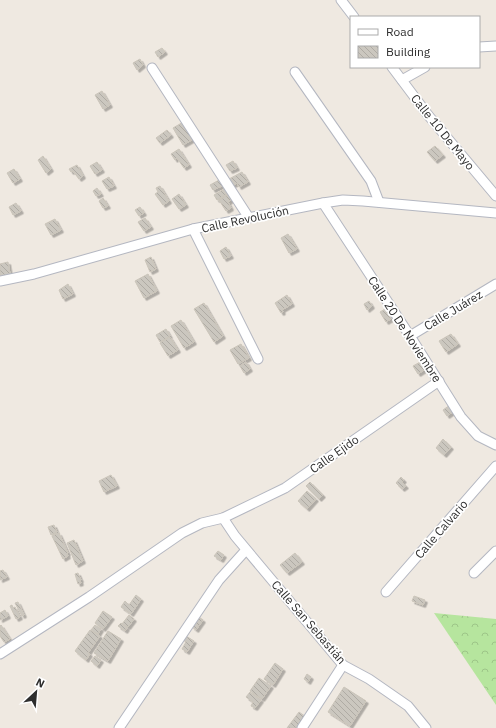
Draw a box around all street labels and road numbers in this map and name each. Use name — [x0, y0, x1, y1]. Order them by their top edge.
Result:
street label: Calle 10 De Mayo — [408, 91, 478, 173]
street label: Calle Revolución — [200, 202, 290, 236]
street label: Calle 20 De Noviembre — [365, 273, 445, 385]
street label: Calle Juárez — [421, 286, 485, 333]
street label: Calle Ejido — [307, 432, 362, 476]
street label: Calle Calvario — [411, 496, 471, 562]
street label: Calle San Sebastián — [269, 577, 349, 667]

